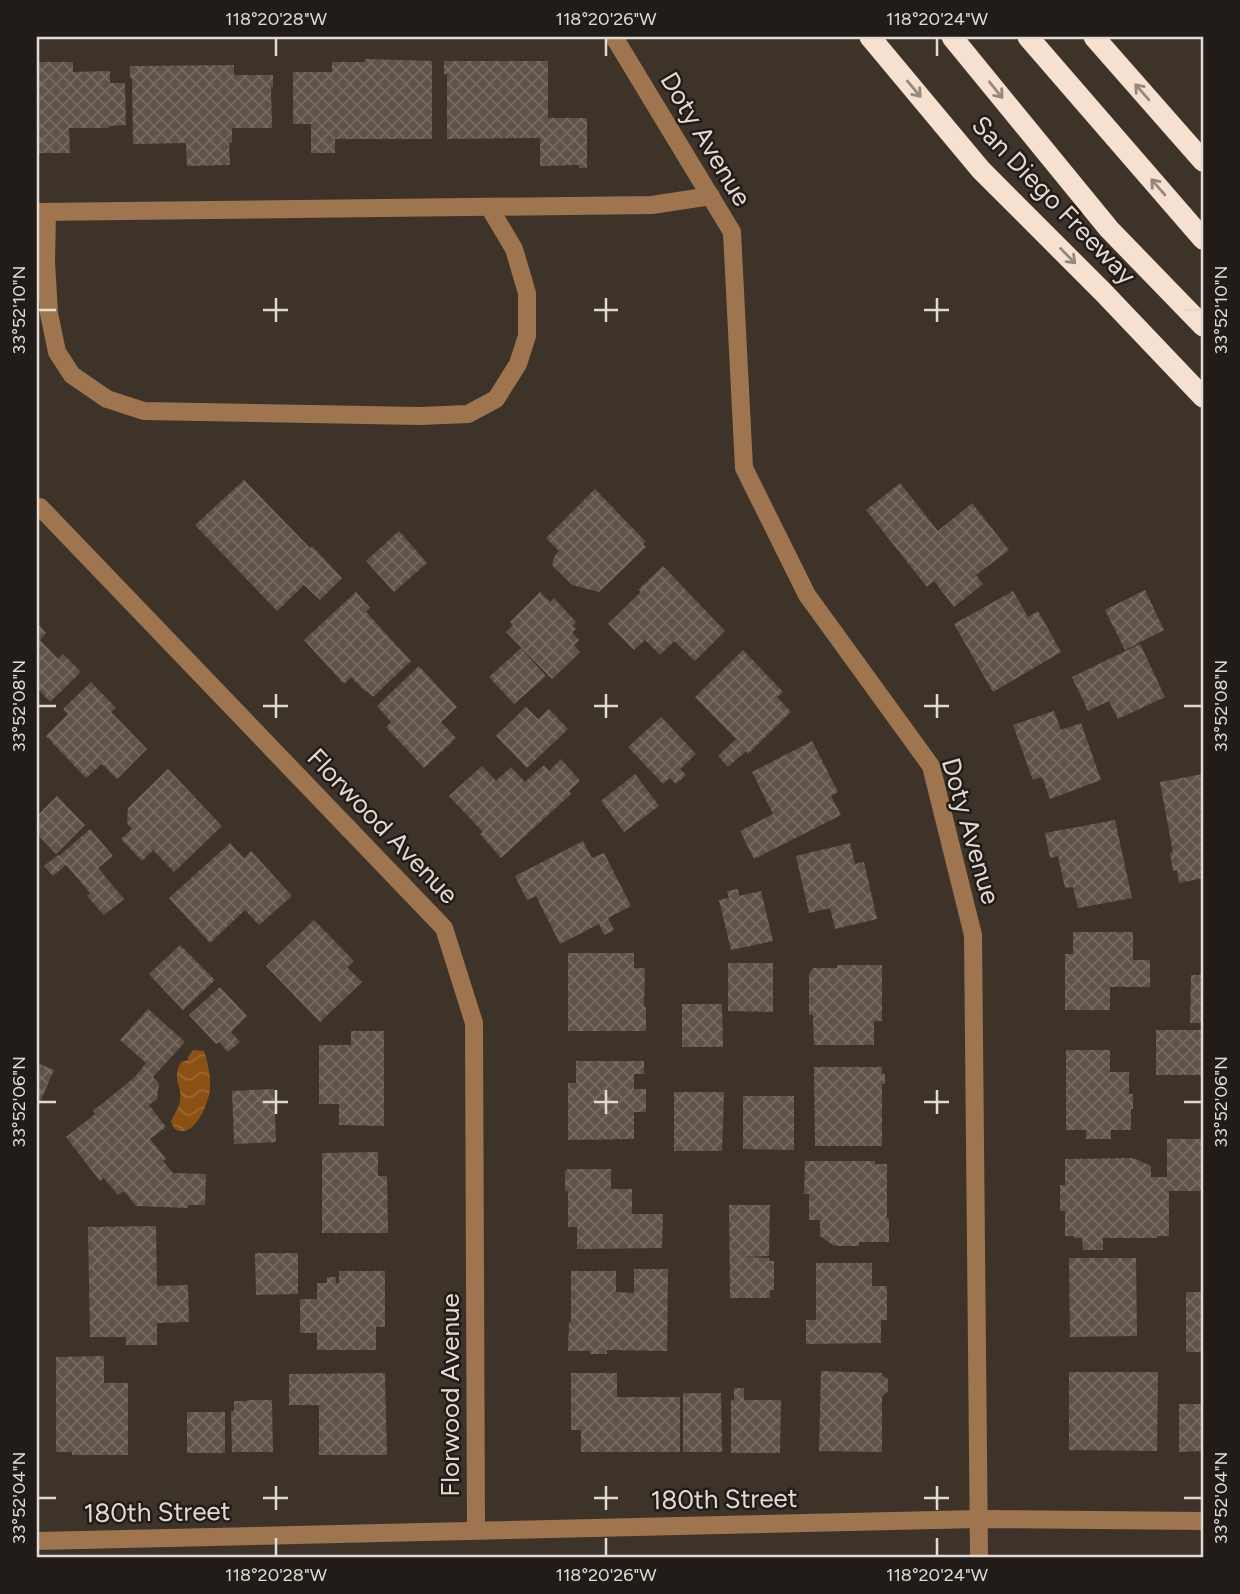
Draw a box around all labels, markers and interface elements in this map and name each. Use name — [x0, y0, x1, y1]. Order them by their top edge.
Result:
text: 118°20'28"W — [225, 8, 328, 30]
text: 118°20'26"W — [555, 8, 657, 30]
text: 118°20'24"W — [886, 8, 989, 30]
street label: Doty Avenue — [653, 66, 759, 212]
one-way arrow — [906, 80, 922, 98]
one-way arrow — [988, 80, 1003, 98]
one-way arrow — [1134, 83, 1150, 101]
street label: San Diego Freeway — [965, 109, 1143, 291]
one-way arrow — [1150, 178, 1166, 196]
one-way arrow — [1059, 248, 1076, 265]
text: 33°52'10"N — [8, 266, 30, 354]
text: 33°52'10"N — [1210, 266, 1232, 354]
text: 33°52'08"N — [8, 660, 30, 752]
text: 33°52'08"N — [1210, 660, 1232, 752]
street label: Florwood Avenue — [301, 742, 465, 910]
street label: Doty Avenue — [935, 754, 1007, 908]
text: 33°52'06"N — [8, 1056, 30, 1148]
text: 33°52'06"N — [1210, 1056, 1232, 1148]
street label: Florwood Avenue — [434, 1293, 466, 1497]
text: 33°52'04"N — [8, 1452, 30, 1544]
text: 33°52'04"N — [1210, 1452, 1232, 1544]
street label: 180th Street — [650, 1482, 798, 1516]
street label: 180th Street — [83, 1495, 231, 1529]
text: 118°20'28"W — [225, 1564, 328, 1586]
text: 118°20'26"W — [555, 1564, 657, 1586]
text: 118°20'24"W — [886, 1564, 989, 1586]

